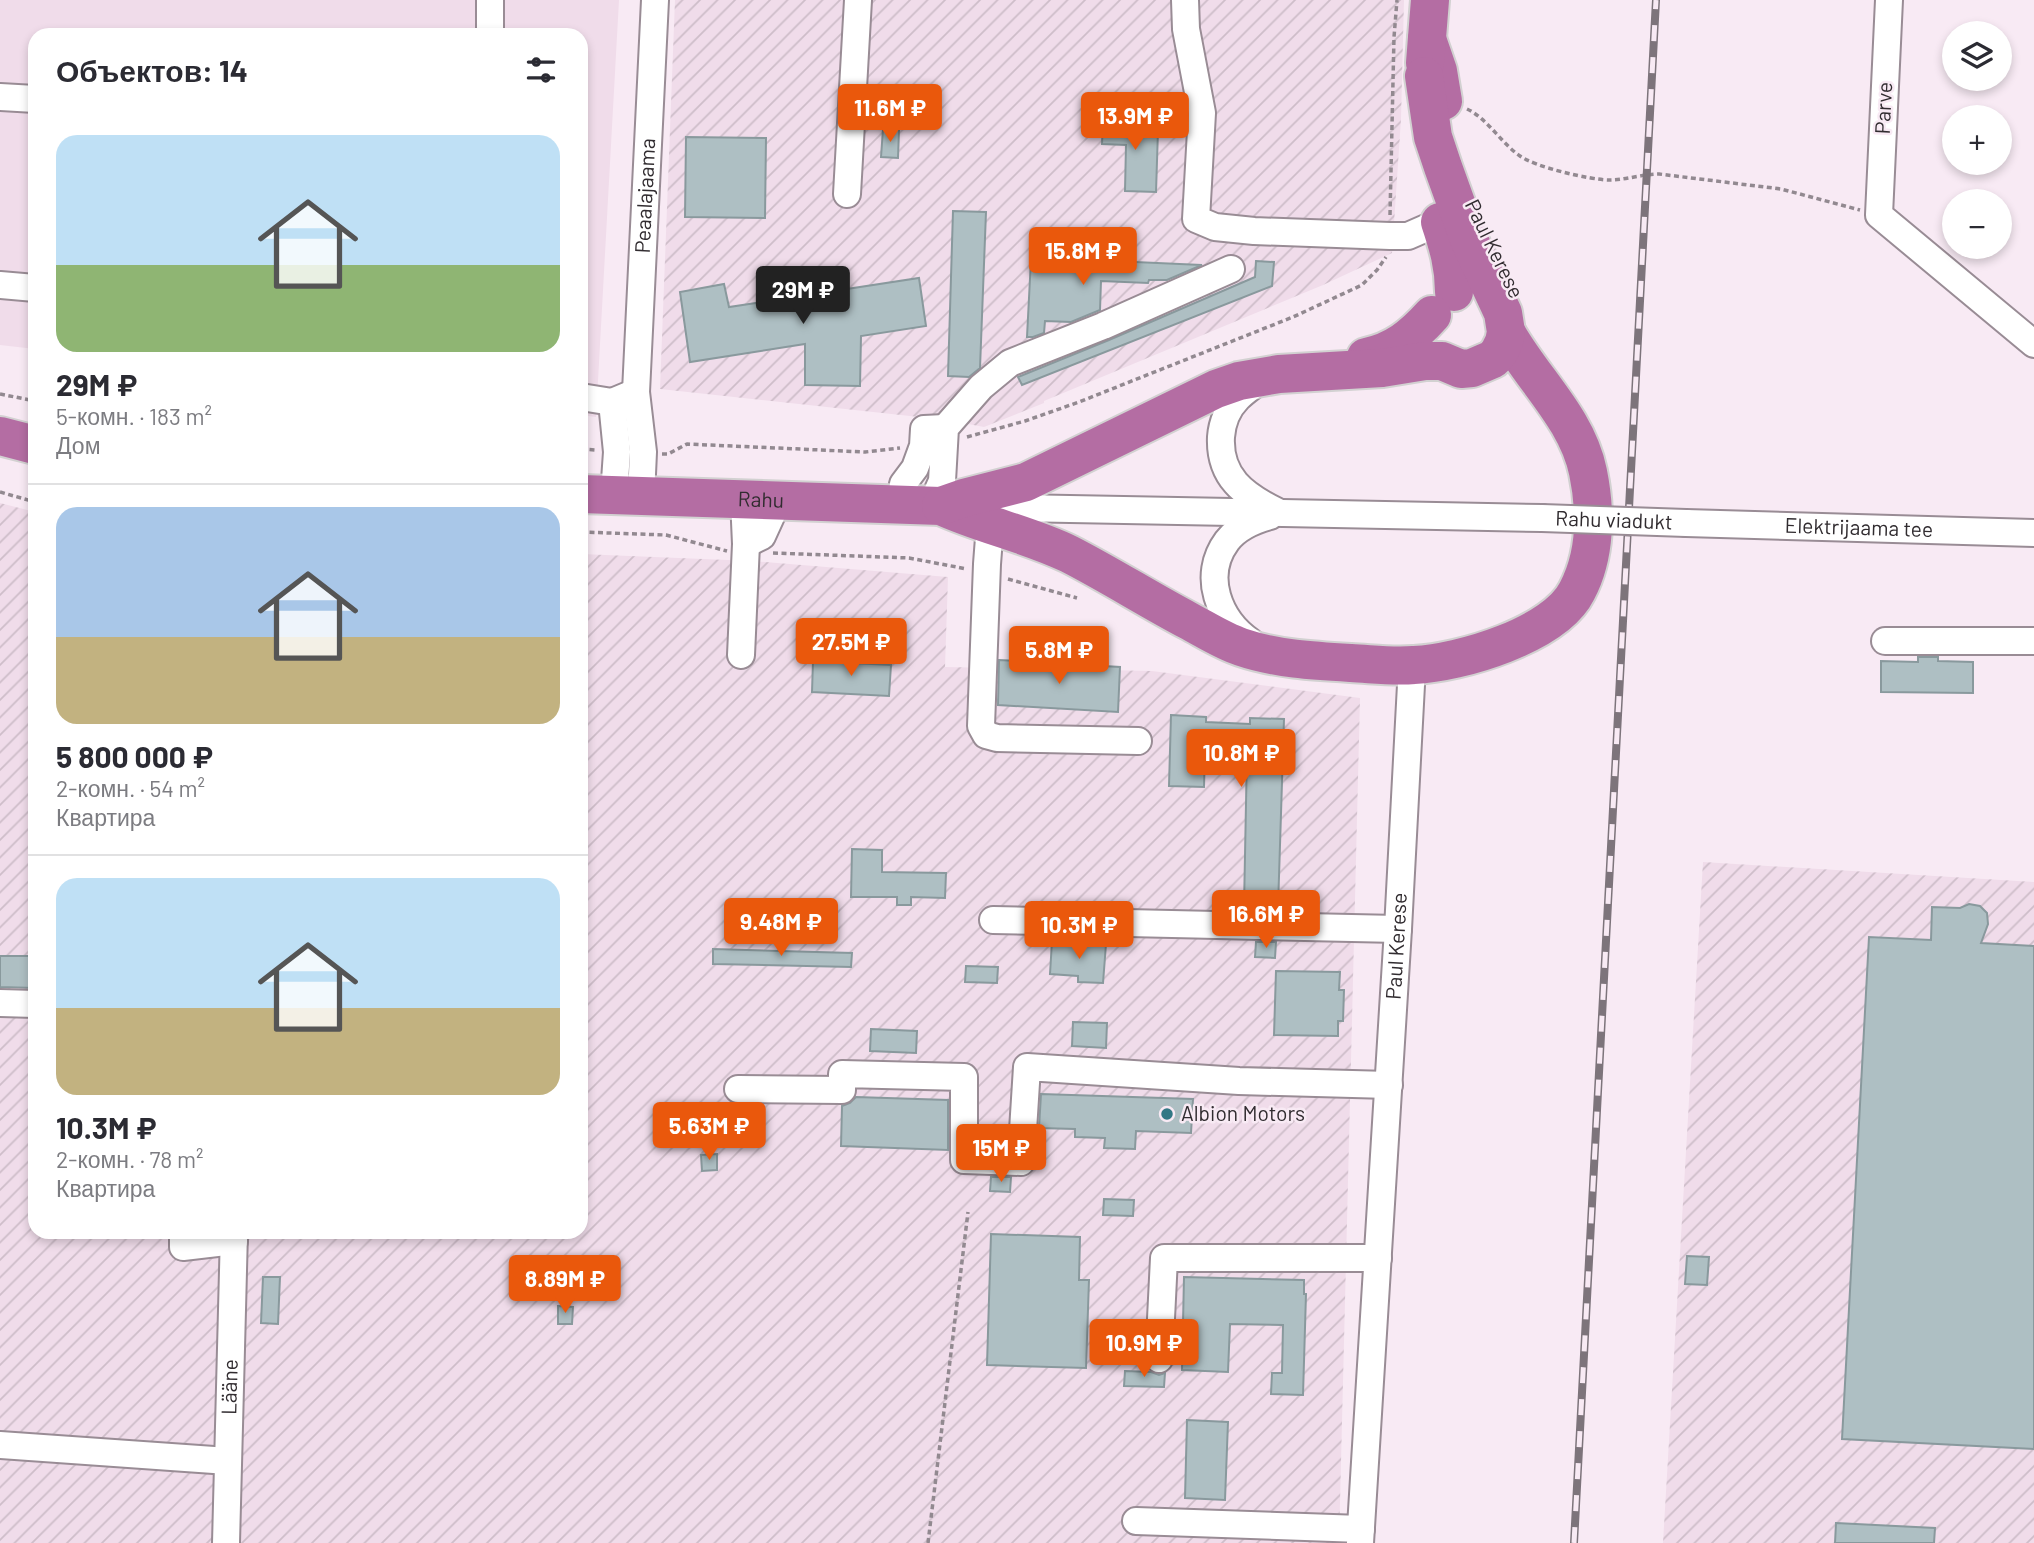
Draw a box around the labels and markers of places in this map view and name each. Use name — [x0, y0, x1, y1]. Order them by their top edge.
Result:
pin: 11.6M ₽ — [825, 85, 955, 144]
pin: 13.9M ₽ — [1070, 92, 1200, 152]
pin: 15.8M ₽ — [1018, 228, 1148, 287]
pin: 29M ₽ — [754, 266, 852, 326]
pin: 27.5M ₽ — [786, 618, 916, 678]
pin: 5.8M ₽ — [1002, 626, 1116, 686]
pin: 10.8M ₽ — [1176, 730, 1306, 789]
pin: 16.6M ₽ — [1201, 890, 1331, 950]
pin: 9.48M ₽ — [716, 898, 846, 958]
pin: 10.3M ₽ — [1014, 902, 1144, 961]
place label: Albion Motors — [1181, 1100, 1305, 1125]
pin: 5.63M ₽ — [644, 1102, 774, 1162]
marker: Albion Motors — [1159, 1106, 1175, 1122]
pin: 15M ₽ — [952, 1124, 1050, 1184]
pin: 8.89M ₽ — [500, 1256, 630, 1315]
pin: 10.9M ₽ — [1079, 1320, 1209, 1379]

